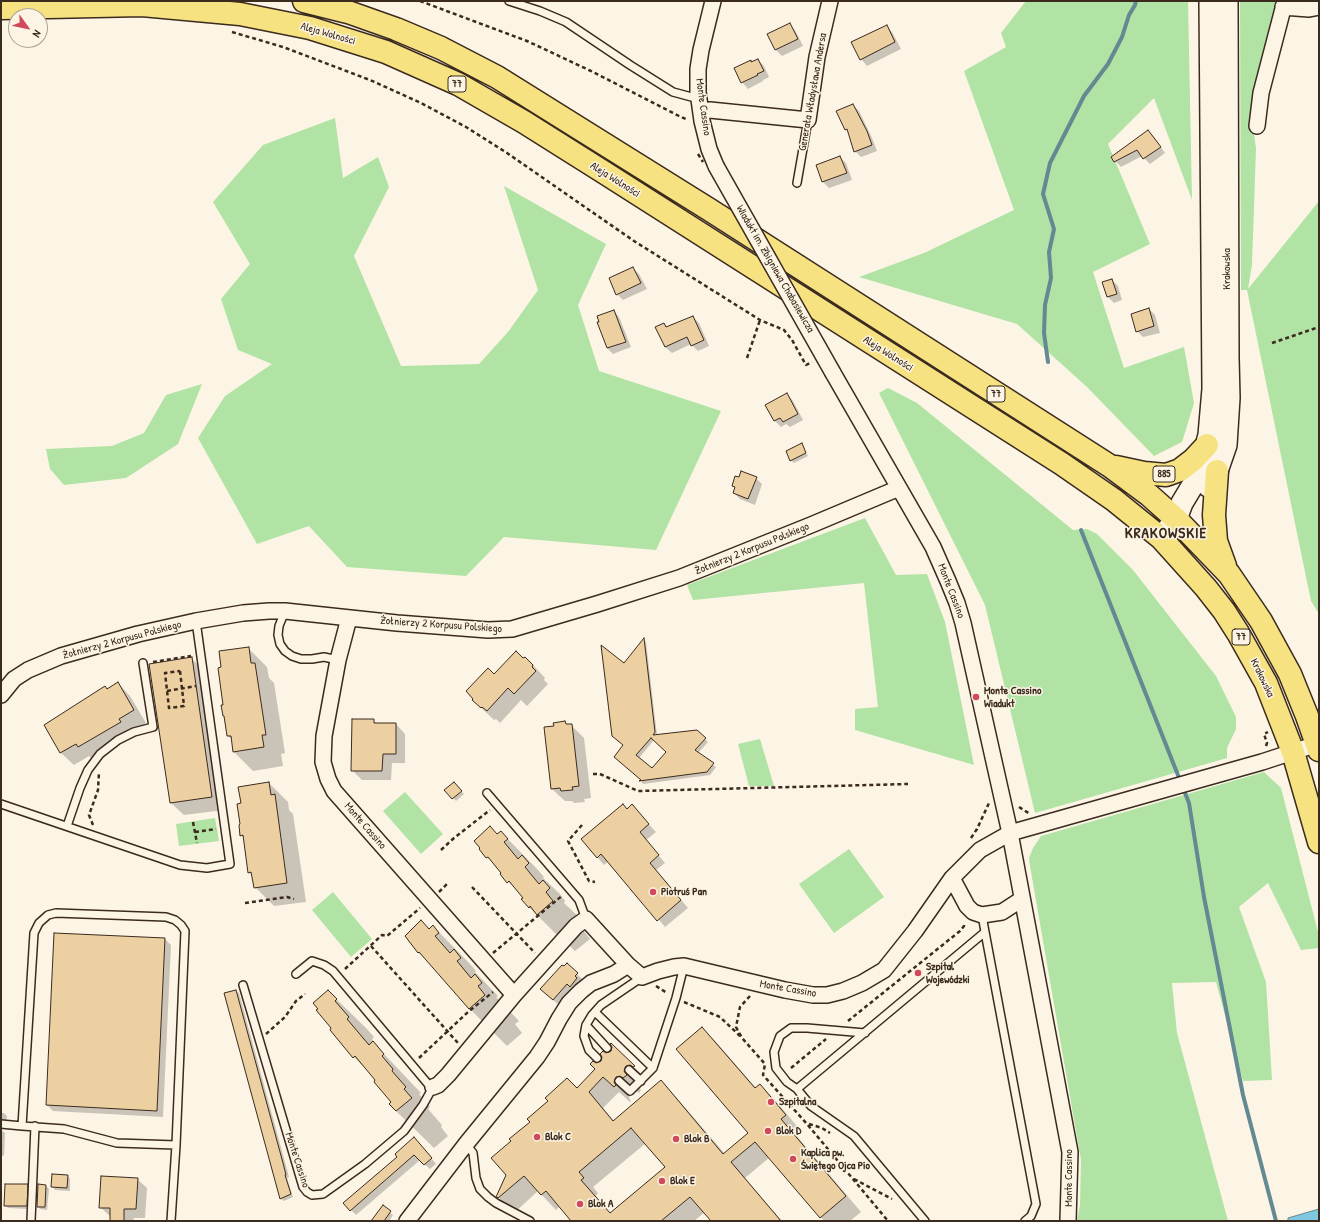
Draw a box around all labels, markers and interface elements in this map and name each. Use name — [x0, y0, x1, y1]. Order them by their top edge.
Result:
north arrow — [8, 8, 48, 48]
street label: Aleja Wolności — [299, 20, 357, 48]
text: N — [30, 28, 45, 40]
street label: Generała Władysława Andersa — [796, 32, 830, 152]
road number: 77 — [448, 76, 466, 92]
street label: Monte Cassino — [692, 78, 714, 136]
street label: Aleja Wolności — [588, 159, 642, 201]
street label: Wiadukt im. Zbigniewa Chabasiewicza — [733, 203, 817, 335]
street label: Krakowska — [1220, 248, 1234, 290]
street label: Aleja Wolności — [861, 333, 915, 375]
road number: 77 — [987, 386, 1005, 402]
road number: 885 — [1153, 466, 1175, 482]
street label: Żołnierzy 2 Korpusu Polskiego — [693, 520, 811, 578]
district label: KRAKOWSKIE — [1125, 525, 1207, 543]
street label: Monte Cassino — [935, 562, 967, 620]
street label: Żołnierzy 2 Korpusu Polskiego — [380, 614, 502, 636]
street label: Żołnierzy 2 Korpusu Polskiego — [61, 618, 183, 662]
road number: 77 — [1232, 629, 1250, 645]
street label: Krakowska — [1247, 656, 1277, 700]
place label: Monte Cassino Wiadukt — [984, 684, 1041, 710]
marker: Monte Cassino Wiadukt — [971, 692, 981, 702]
street label: Monte Cassino — [341, 800, 389, 852]
place label: Piotruś Pan — [661, 885, 707, 899]
marker: Piotruś Pan — [648, 887, 658, 897]
place label: Szpital Wojewódzki — [926, 960, 970, 986]
marker: Szpital Wojewódzki — [913, 968, 923, 978]
street label: Monte Cassino — [759, 978, 817, 1000]
place label: Szpitalna — [779, 1095, 816, 1109]
marker: Szpitalna — [766, 1097, 776, 1107]
place label: Blok D — [776, 1124, 801, 1138]
marker: Blok D — [763, 1126, 773, 1136]
place label: Blok C — [545, 1130, 571, 1144]
street label: Monte Cassino — [282, 1131, 312, 1189]
marker: Blok C — [532, 1132, 542, 1142]
place label: Blok B — [684, 1132, 710, 1146]
marker: Blok B — [671, 1134, 681, 1144]
place label: Kaplica pw. Świętego Ojca Pio — [801, 1146, 870, 1172]
street label: Monte Cassino — [1062, 1149, 1076, 1207]
marker: Kaplica pw. Świętego Ojca Pio — [788, 1154, 798, 1164]
place label: Blok E — [670, 1174, 695, 1188]
marker: Blok E — [657, 1176, 667, 1186]
place label: Blok A — [588, 1197, 613, 1211]
marker: Blok A — [575, 1199, 585, 1209]

